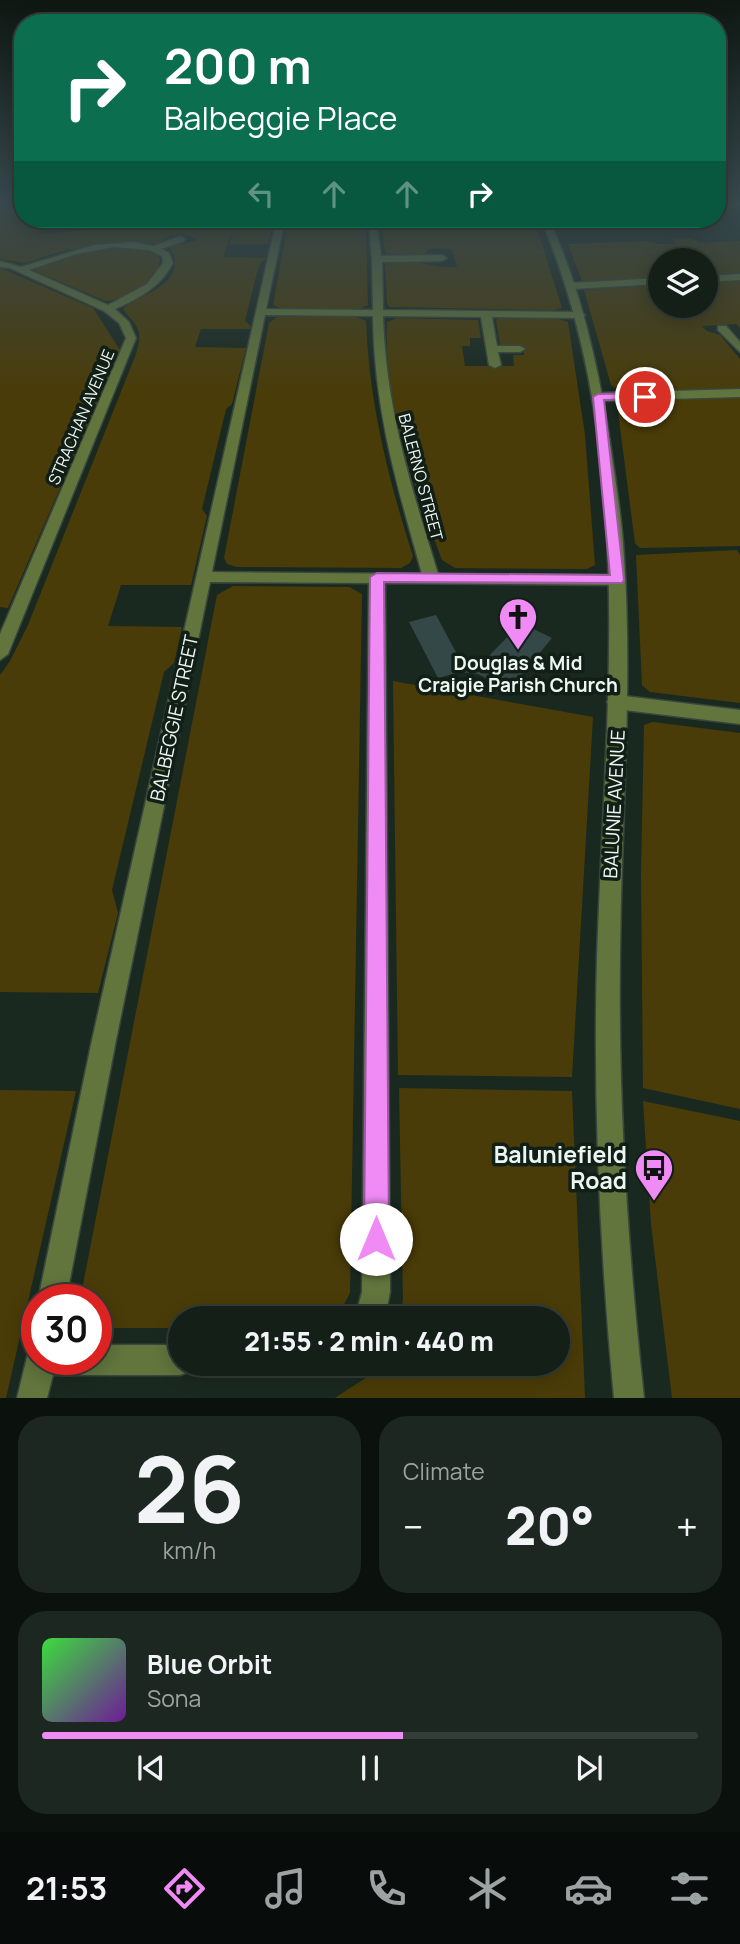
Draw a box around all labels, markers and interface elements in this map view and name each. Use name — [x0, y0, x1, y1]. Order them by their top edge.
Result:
text: 200 m — [164, 32, 312, 99]
icon: right — [49, 42, 140, 133]
text: Balbeggie Place — [164, 96, 398, 140]
icon: left — [242, 175, 280, 213]
icon: ahead — [315, 175, 353, 213]
icon: ahead — [388, 175, 426, 213]
icon: right — [461, 175, 499, 213]
map controls — [648, 248, 718, 318]
button: layers — [648, 248, 718, 318]
street label: STRACHAN AVENUE — [43, 346, 119, 488]
pin — [615, 367, 675, 427]
icon: arrive — [626, 378, 664, 416]
street label: BALERNO STREET — [394, 411, 449, 543]
church icon: Douglas & Mid Craigie Parish Church — [497, 596, 539, 651]
street label: BALBEGGIE STREET — [144, 632, 204, 803]
place label: Douglas & Mid Craigie Parish Church — [418, 650, 618, 698]
street label: BALUNIE AVENUE — [597, 729, 631, 879]
place label: Baluniefield Road — [494, 1138, 627, 1196]
bus stop icon: Baluniefield Road — [633, 1147, 675, 1202]
position arrow — [339, 1202, 413, 1276]
speed limit sign: 30 — [21, 1284, 112, 1375]
text: 21:55 · 2 min · 440 m — [244, 1323, 494, 1359]
text: 26 — [134, 1426, 245, 1550]
text: Climate — [403, 1455, 485, 1487]
text: 20° — [505, 1490, 595, 1561]
text: − — [403, 1500, 424, 1552]
text: + — [676, 1500, 698, 1552]
text: km/h — [163, 1534, 216, 1566]
text: Blue Orbit — [147, 1646, 272, 1682]
text: Sona — [147, 1682, 201, 1714]
icon: previous — [132, 1749, 170, 1787]
icon: pause — [351, 1749, 389, 1787]
icon: next — [570, 1749, 608, 1787]
icon: directions — [160, 1864, 209, 1913]
icon: music — [261, 1864, 310, 1913]
icon: phone — [362, 1864, 411, 1913]
icon: climate — [463, 1864, 512, 1913]
icon: car — [564, 1864, 613, 1913]
icon: filters — [665, 1864, 714, 1913]
text: 21:53 — [26, 1866, 107, 1910]

